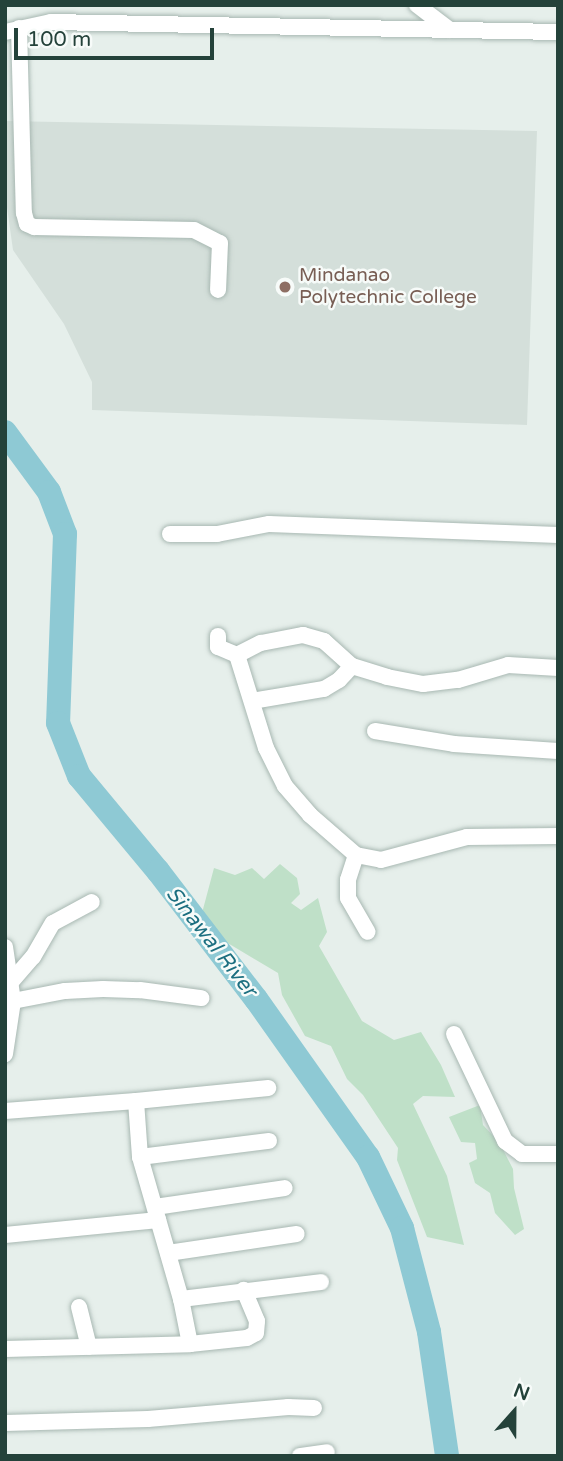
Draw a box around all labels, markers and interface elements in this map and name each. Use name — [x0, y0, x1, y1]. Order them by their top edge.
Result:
scale bar — [18, 14, 217, 58]
text: 100 m — [27, 27, 91, 52]
place label: Mindanao Polytechnic College — [299, 265, 477, 309]
marker: Mindanao Polytechnic College — [277, 279, 293, 295]
water label: Sinawal River — [160, 882, 262, 1002]
north arrow — [479, 1377, 549, 1447]
text: N — [510, 1379, 533, 1405]

